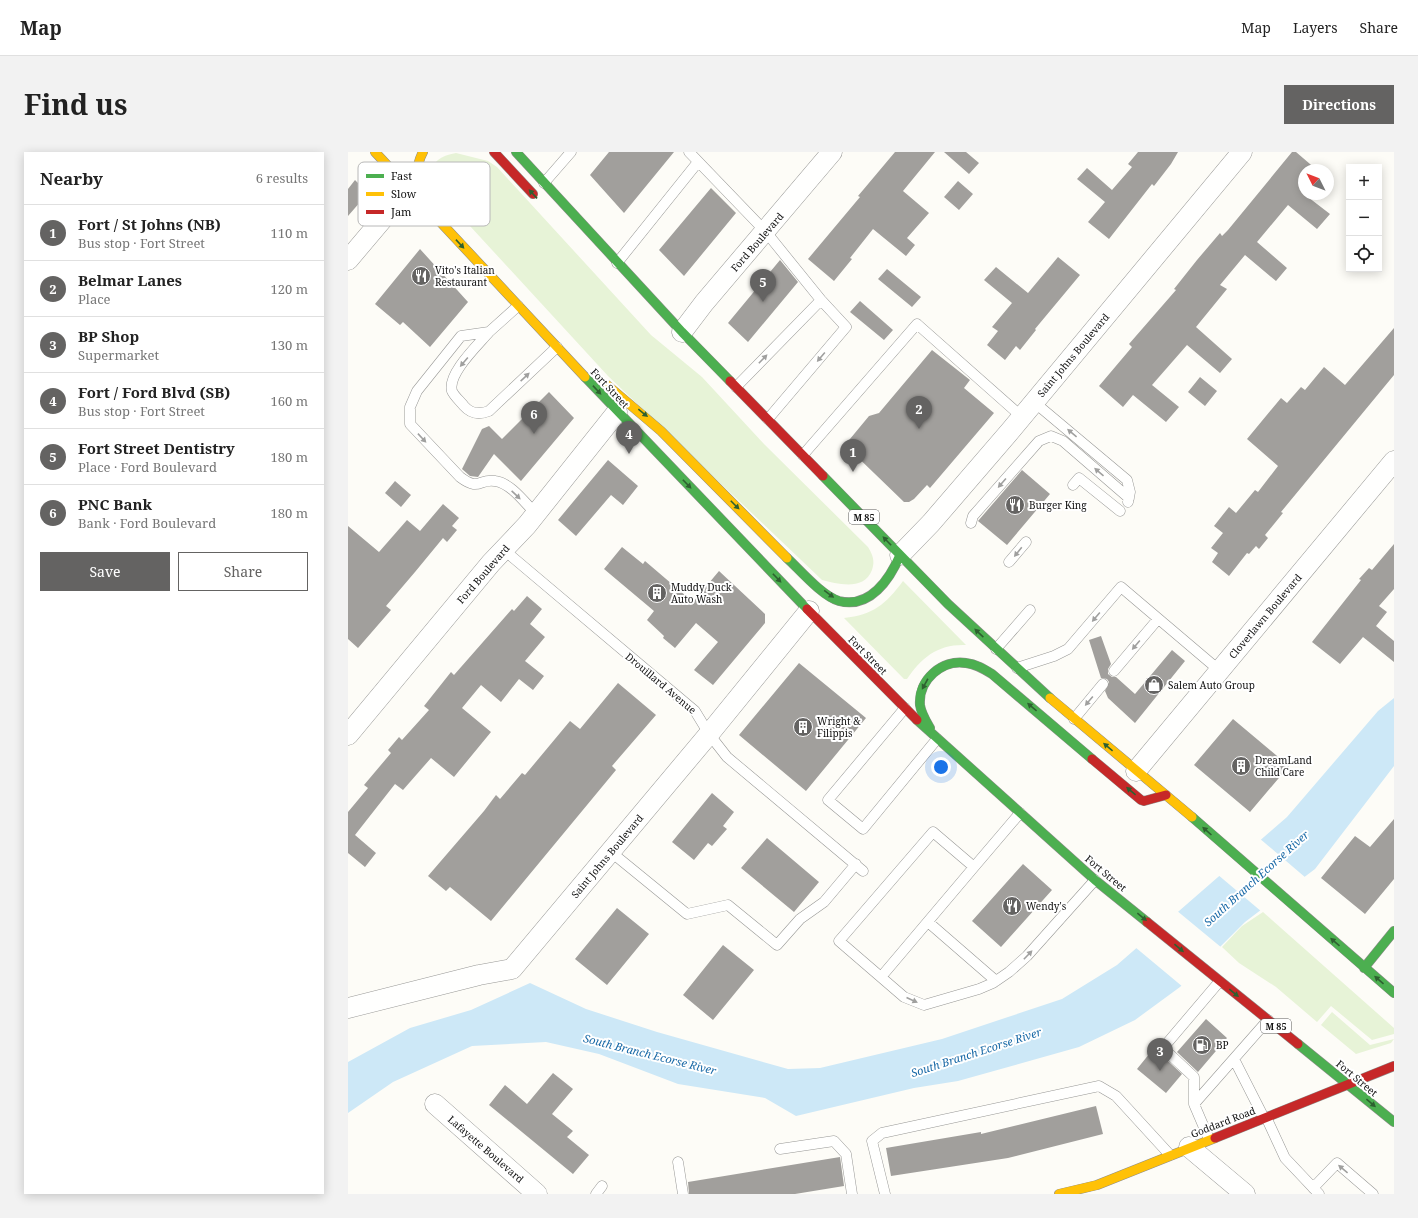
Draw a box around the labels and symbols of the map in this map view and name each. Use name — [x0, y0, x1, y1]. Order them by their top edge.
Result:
legend — [358, 162, 490, 226]
north arrow — [1298, 164, 1334, 200]
text: Fast — [391, 168, 412, 183]
text: Slow — [391, 186, 417, 201]
one-way arrow — [528, 189, 538, 199]
text: Jam — [390, 204, 412, 219]
street label: Ford Boulevard — [727, 209, 787, 275]
one-way arrow — [455, 239, 465, 249]
place label: Vito's Italian Restaurant — [435, 263, 495, 289]
restaurant icon: Vito's Italian Restaurant — [410, 265, 432, 287]
pin: 5 — [750, 269, 776, 302]
street label: Saint Johns Boulevard — [1034, 310, 1112, 400]
one-way arrow — [816, 351, 825, 362]
one-way arrow — [758, 354, 768, 364]
one-way arrow — [460, 357, 468, 367]
street label: Fort Street — [588, 365, 632, 411]
one-way arrow — [520, 372, 530, 382]
one-way arrow — [592, 385, 601, 395]
pin: 2 — [906, 396, 932, 429]
pin: 6 — [521, 401, 547, 434]
one-way arrow — [637, 409, 648, 418]
pin: 4 — [616, 421, 642, 454]
one-way arrow — [1066, 429, 1077, 438]
one-way arrow — [418, 432, 427, 443]
pin: 1 — [840, 439, 866, 472]
one-way arrow — [1094, 468, 1105, 477]
one-way arrow — [998, 478, 1007, 488]
one-way arrow — [682, 479, 692, 489]
one-way arrow — [511, 490, 521, 500]
restaurant icon: Burger King — [1004, 494, 1026, 516]
place label: Burger King — [1029, 498, 1087, 512]
one-way arrow — [730, 500, 740, 510]
road number: M 85 — [849, 510, 879, 524]
one-way arrow — [882, 536, 892, 546]
street label: Ford Boulevard — [453, 541, 513, 607]
one-way arrow — [1013, 547, 1022, 558]
street label: Cloverlawn Boulevard — [1225, 571, 1305, 661]
one-way arrow — [772, 573, 782, 583]
place label: Muddy Duck Auto Wash — [671, 580, 732, 606]
building icon: Muddy Duck Auto Wash — [646, 582, 668, 604]
one-way arrow — [824, 590, 834, 598]
one-way arrow — [1091, 611, 1100, 622]
one-way arrow — [974, 628, 984, 638]
street label: Fort Street — [845, 632, 891, 678]
one-way arrow — [1132, 640, 1141, 650]
street label: Drouillard Avenue — [623, 649, 699, 717]
shop icon: Salem Auto Group — [1143, 674, 1165, 696]
one-way arrow — [922, 678, 928, 690]
place label: Salem Auto Group — [1168, 678, 1255, 692]
one-way arrow — [1084, 696, 1093, 707]
one-way arrow — [1027, 703, 1037, 712]
place label: Wright & Filippis — [817, 714, 861, 740]
building icon: Wright & Filippis — [792, 716, 814, 738]
one-way arrow — [1102, 743, 1113, 752]
place label: DreamLand Child Care — [1255, 753, 1312, 779]
building icon: DreamLand Child Care — [1230, 755, 1252, 777]
your location — [931, 757, 951, 777]
one-way arrow — [1126, 787, 1136, 796]
street label: Saint Johns Boulevard — [568, 811, 646, 901]
water label: South Branch Ecorse River — [1200, 826, 1312, 929]
one-way arrow — [1201, 827, 1212, 836]
street label: Fort Street — [1082, 852, 1130, 895]
restaurant icon: Wendy's — [1001, 895, 1023, 917]
place label: Wendy's — [1026, 899, 1067, 913]
one-way arrow — [1137, 913, 1148, 922]
one-way arrow — [1330, 937, 1340, 947]
one-way arrow — [1174, 944, 1184, 953]
one-way arrow — [1023, 950, 1032, 960]
one-way arrow — [1374, 976, 1384, 985]
one-way arrow — [1229, 989, 1239, 998]
one-way arrow — [906, 997, 918, 1004]
road number: M 85 — [1261, 1019, 1291, 1033]
water label: South Branch Ecorse River — [909, 1024, 1044, 1080]
water label: South Branch Ecorse River — [582, 1030, 719, 1078]
fuel station icon: BP — [1191, 1034, 1213, 1056]
pin: 3 — [1147, 1038, 1173, 1071]
place label: BP — [1216, 1038, 1229, 1052]
street label: Fort Street — [1333, 1057, 1381, 1100]
one-way arrow — [1365, 1099, 1376, 1108]
street label: Goddard Road — [1189, 1103, 1257, 1141]
street label: Lafayette Boulevard — [445, 1112, 527, 1186]
one-way arrow — [1338, 1164, 1349, 1173]

